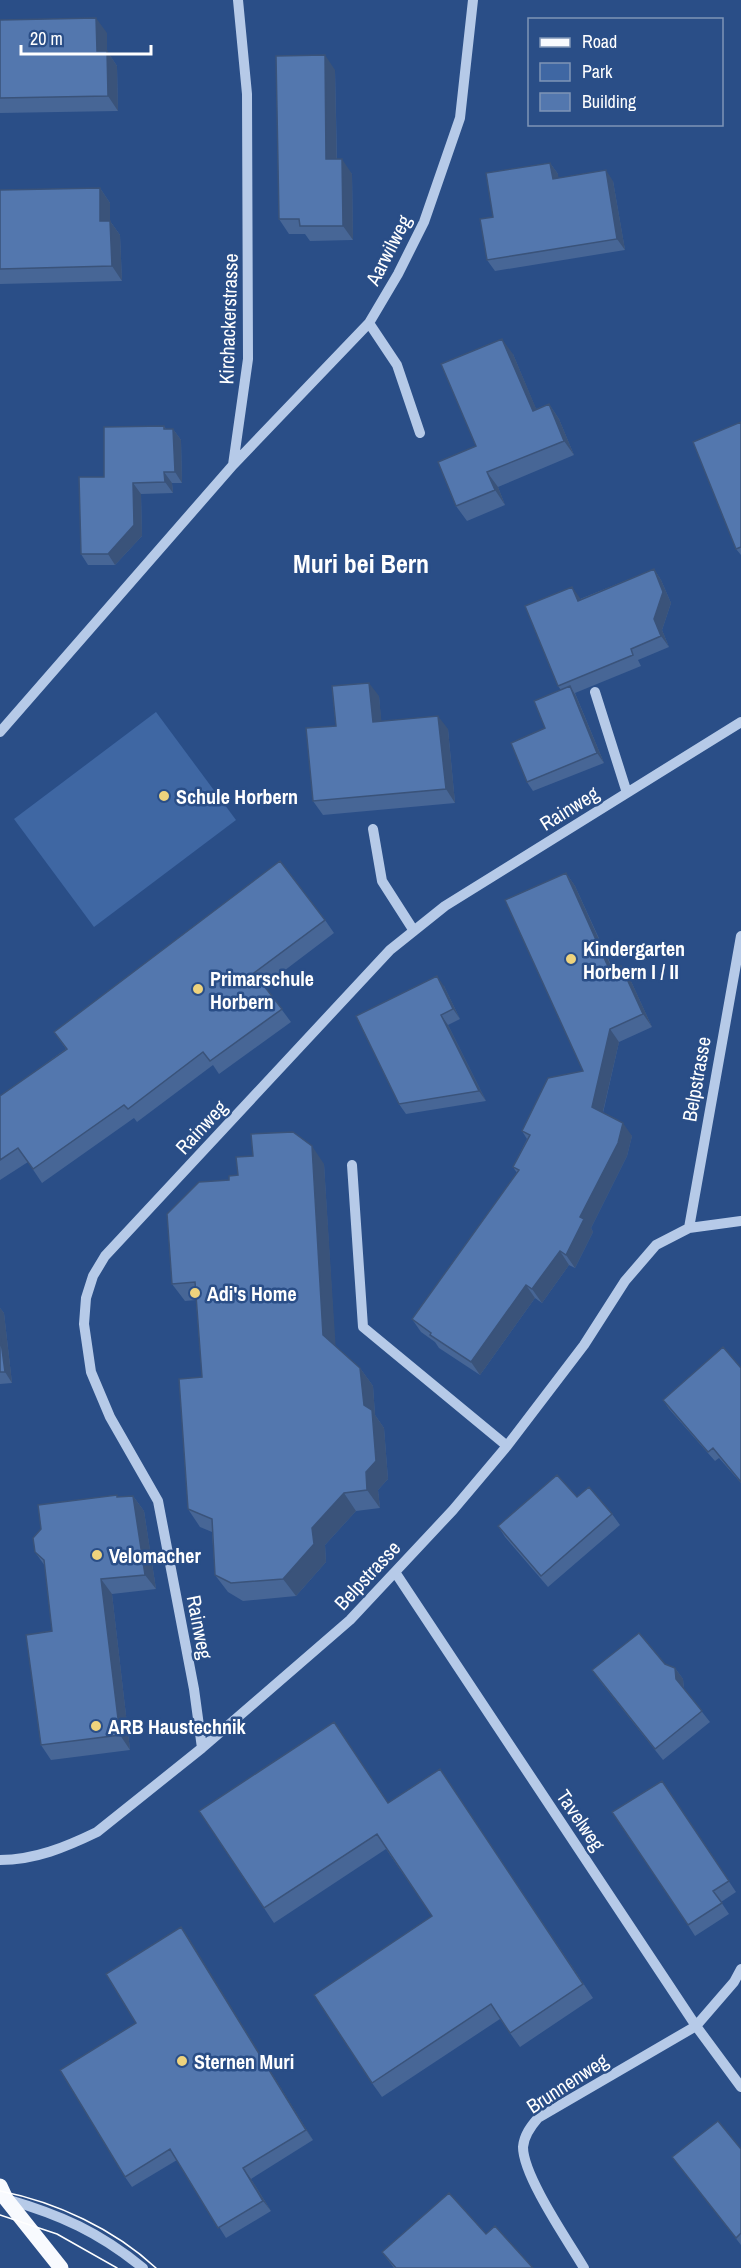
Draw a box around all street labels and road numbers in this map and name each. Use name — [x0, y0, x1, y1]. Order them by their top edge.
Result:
street label: Aarwilweg — [358, 210, 417, 291]
street label: Kirchackerstrasse — [212, 253, 244, 385]
street label: Rainweg — [534, 779, 604, 837]
street label: Belpstrasse — [675, 1034, 717, 1124]
street label: Rainweg — [169, 1094, 233, 1160]
street label: Belpstrasse — [328, 1534, 406, 1616]
street label: Rainweg — [181, 1593, 219, 1661]
street label: Tavelweg — [551, 1784, 611, 1856]
street label: Brunnenweg — [521, 2047, 613, 2119]

